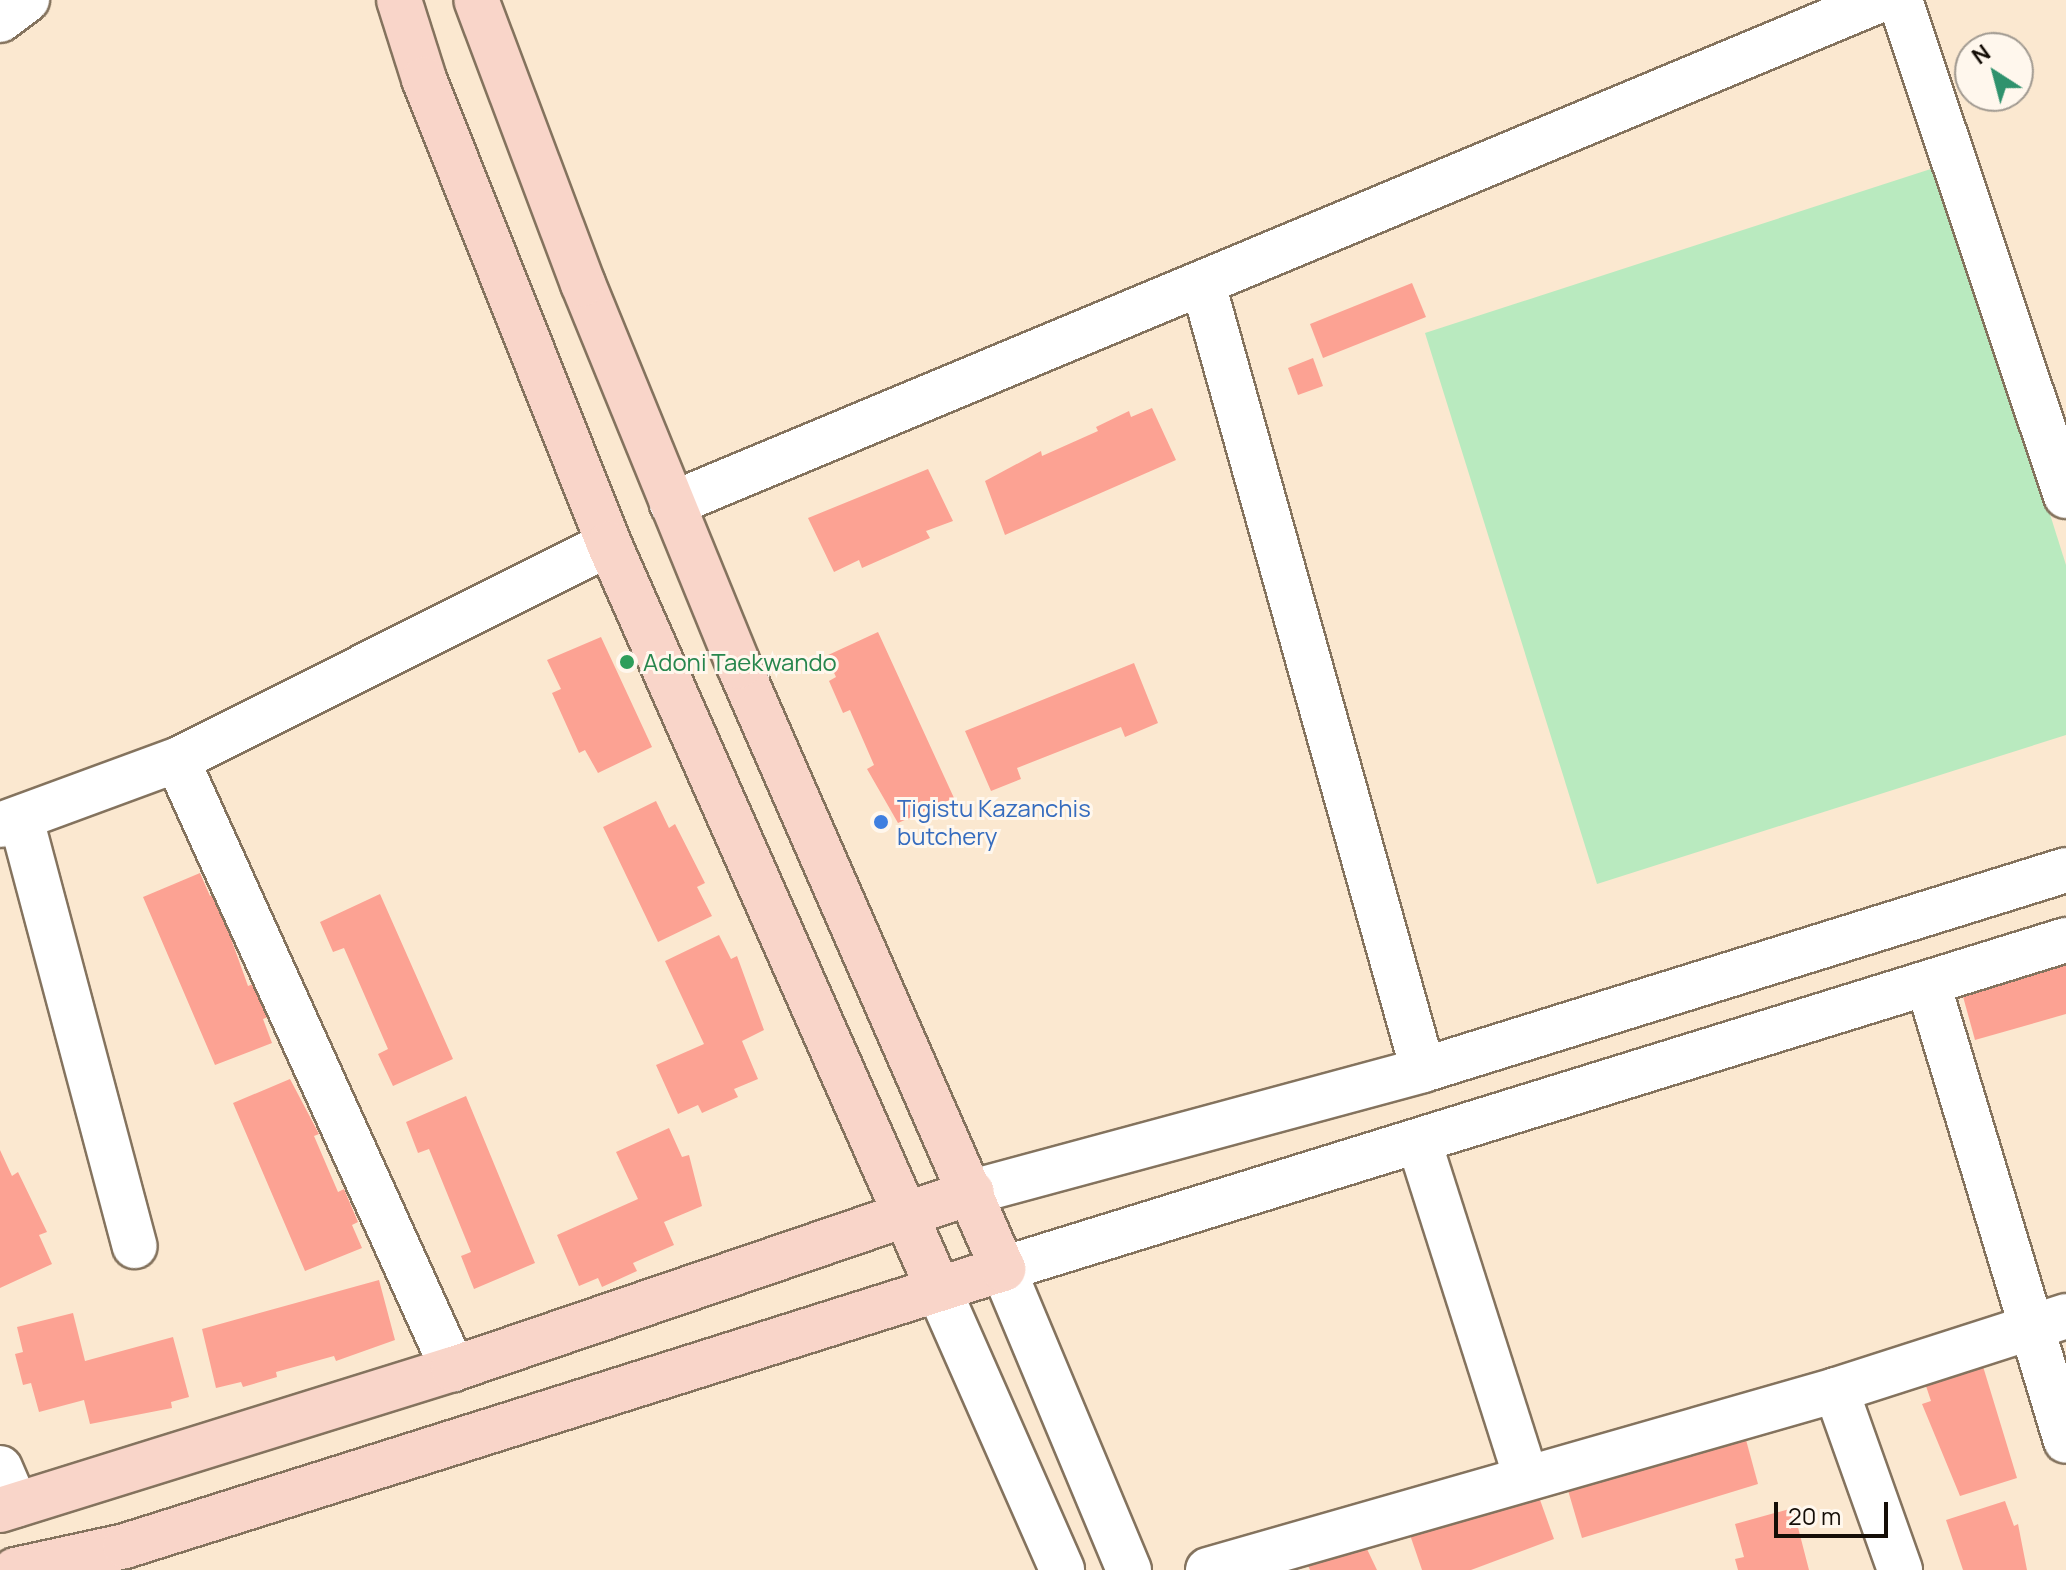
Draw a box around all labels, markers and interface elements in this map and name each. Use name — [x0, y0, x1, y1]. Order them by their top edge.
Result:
north arrow — [1954, 32, 2034, 112]
text: N — [1966, 37, 1996, 71]
place label: Adoni Taekwando — [643, 648, 837, 676]
marker: Adoni Taekwando — [618, 653, 636, 671]
place label: Tigistu Kazanchis butchery — [897, 794, 1091, 850]
marker: Tigistu Kazanchis butchery — [872, 813, 890, 831]
scale bar — [1778, 1486, 1892, 1536]
text: 20 m — [1788, 1499, 1841, 1532]

